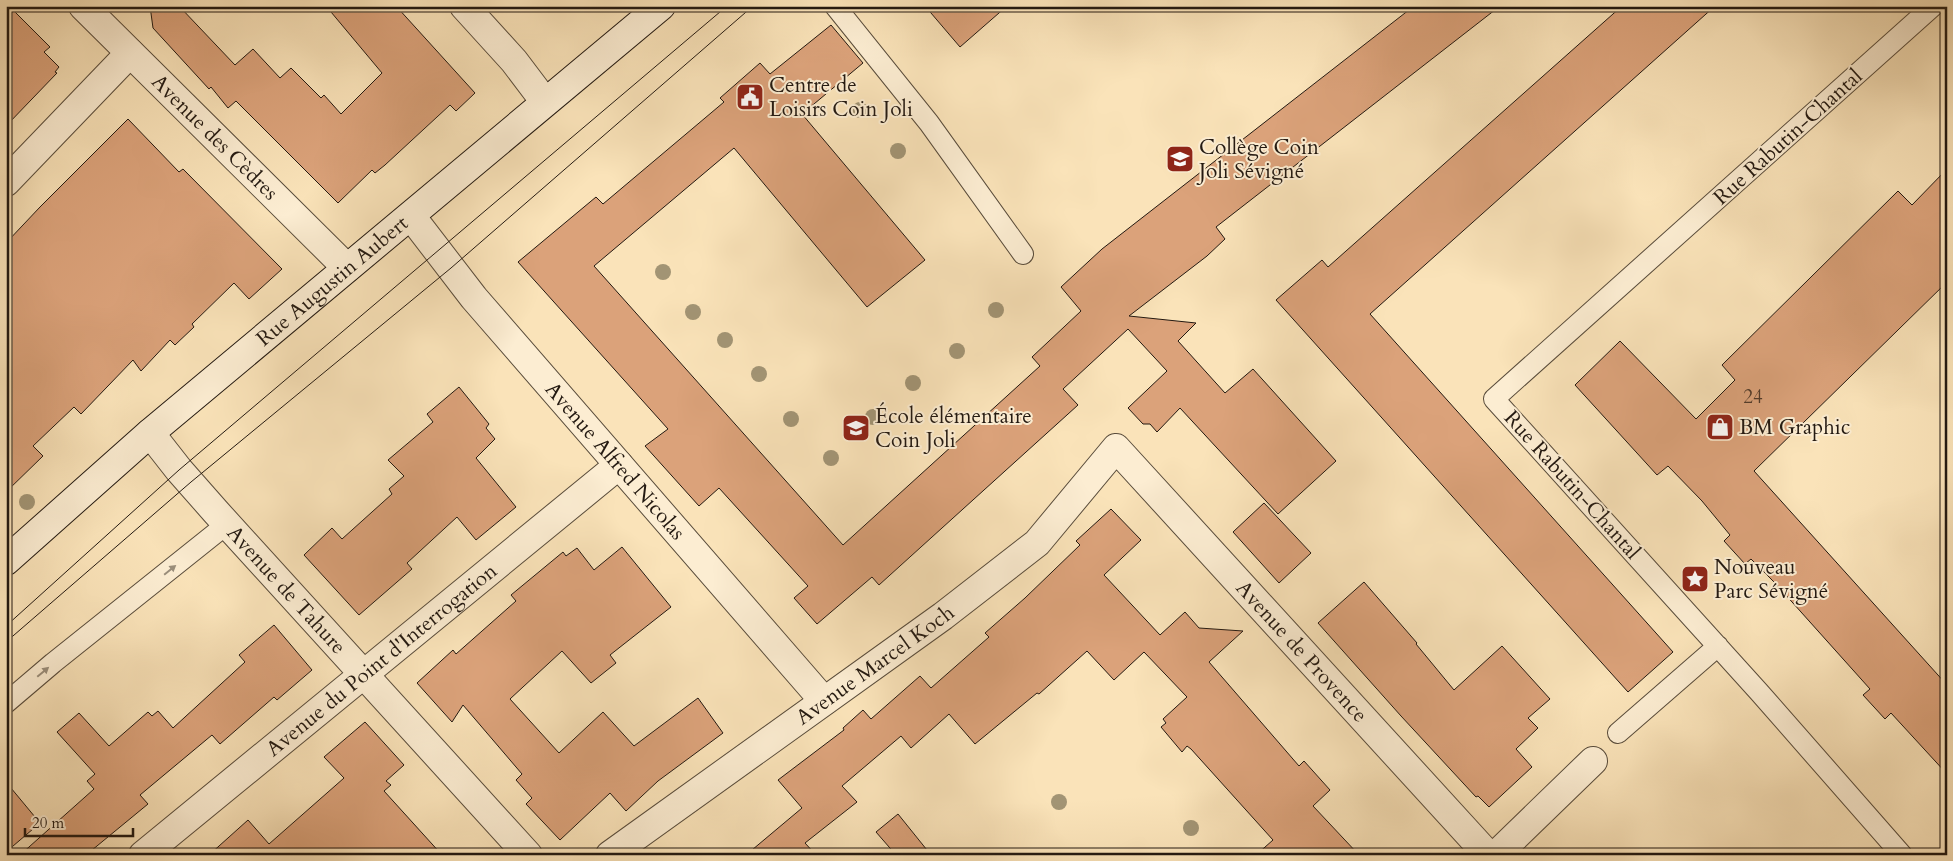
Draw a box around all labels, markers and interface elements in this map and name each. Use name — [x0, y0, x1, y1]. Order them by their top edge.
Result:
street label: Rue Rabutin-Chantal — [1707, 62, 1869, 212]
street label: Avenue des Cèdres — [145, 67, 285, 207]
place label: Centre de Loisirs Coin Joli — [769, 71, 913, 124]
public building icon: Centre de Loisirs Coin Joli — [735, 82, 765, 112]
place label: Collège Coin Joli Sévigné — [1196, 133, 1319, 186]
school or university icon: Collège Coin Joli Sévigné — [1165, 144, 1195, 174]
street label: Rue Augustin Aubert — [250, 209, 415, 353]
street label: Avenue Alfred Nicolas — [539, 375, 692, 546]
house number: 24 — [1743, 384, 1763, 410]
place label: École élémentaire Coin Joli — [875, 402, 1032, 455]
street label: Rue Rabutin-Chantal — [1497, 404, 1647, 566]
shop icon: BM Graphic — [1705, 412, 1735, 442]
school or university icon: École élémentaire Coin Joli — [841, 413, 871, 443]
place label: BM Graphic — [1739, 413, 1850, 442]
street label: Avenue de Tahure — [220, 519, 353, 660]
place label: Nouveau Parc Sévigné — [1714, 553, 1828, 606]
street label: Avenue du Point d'Interrogation — [260, 556, 503, 763]
one-way arrow — [163, 564, 176, 575]
place icon: Nouveau Parc Sévigné — [1680, 564, 1710, 594]
street label: Avenue de Provence — [1230, 574, 1374, 729]
street label: Avenue Marcel Koch — [790, 598, 960, 732]
one-way arrow — [37, 666, 50, 677]
scale bar — [25, 806, 132, 838]
text: 20 m — [32, 813, 64, 833]

